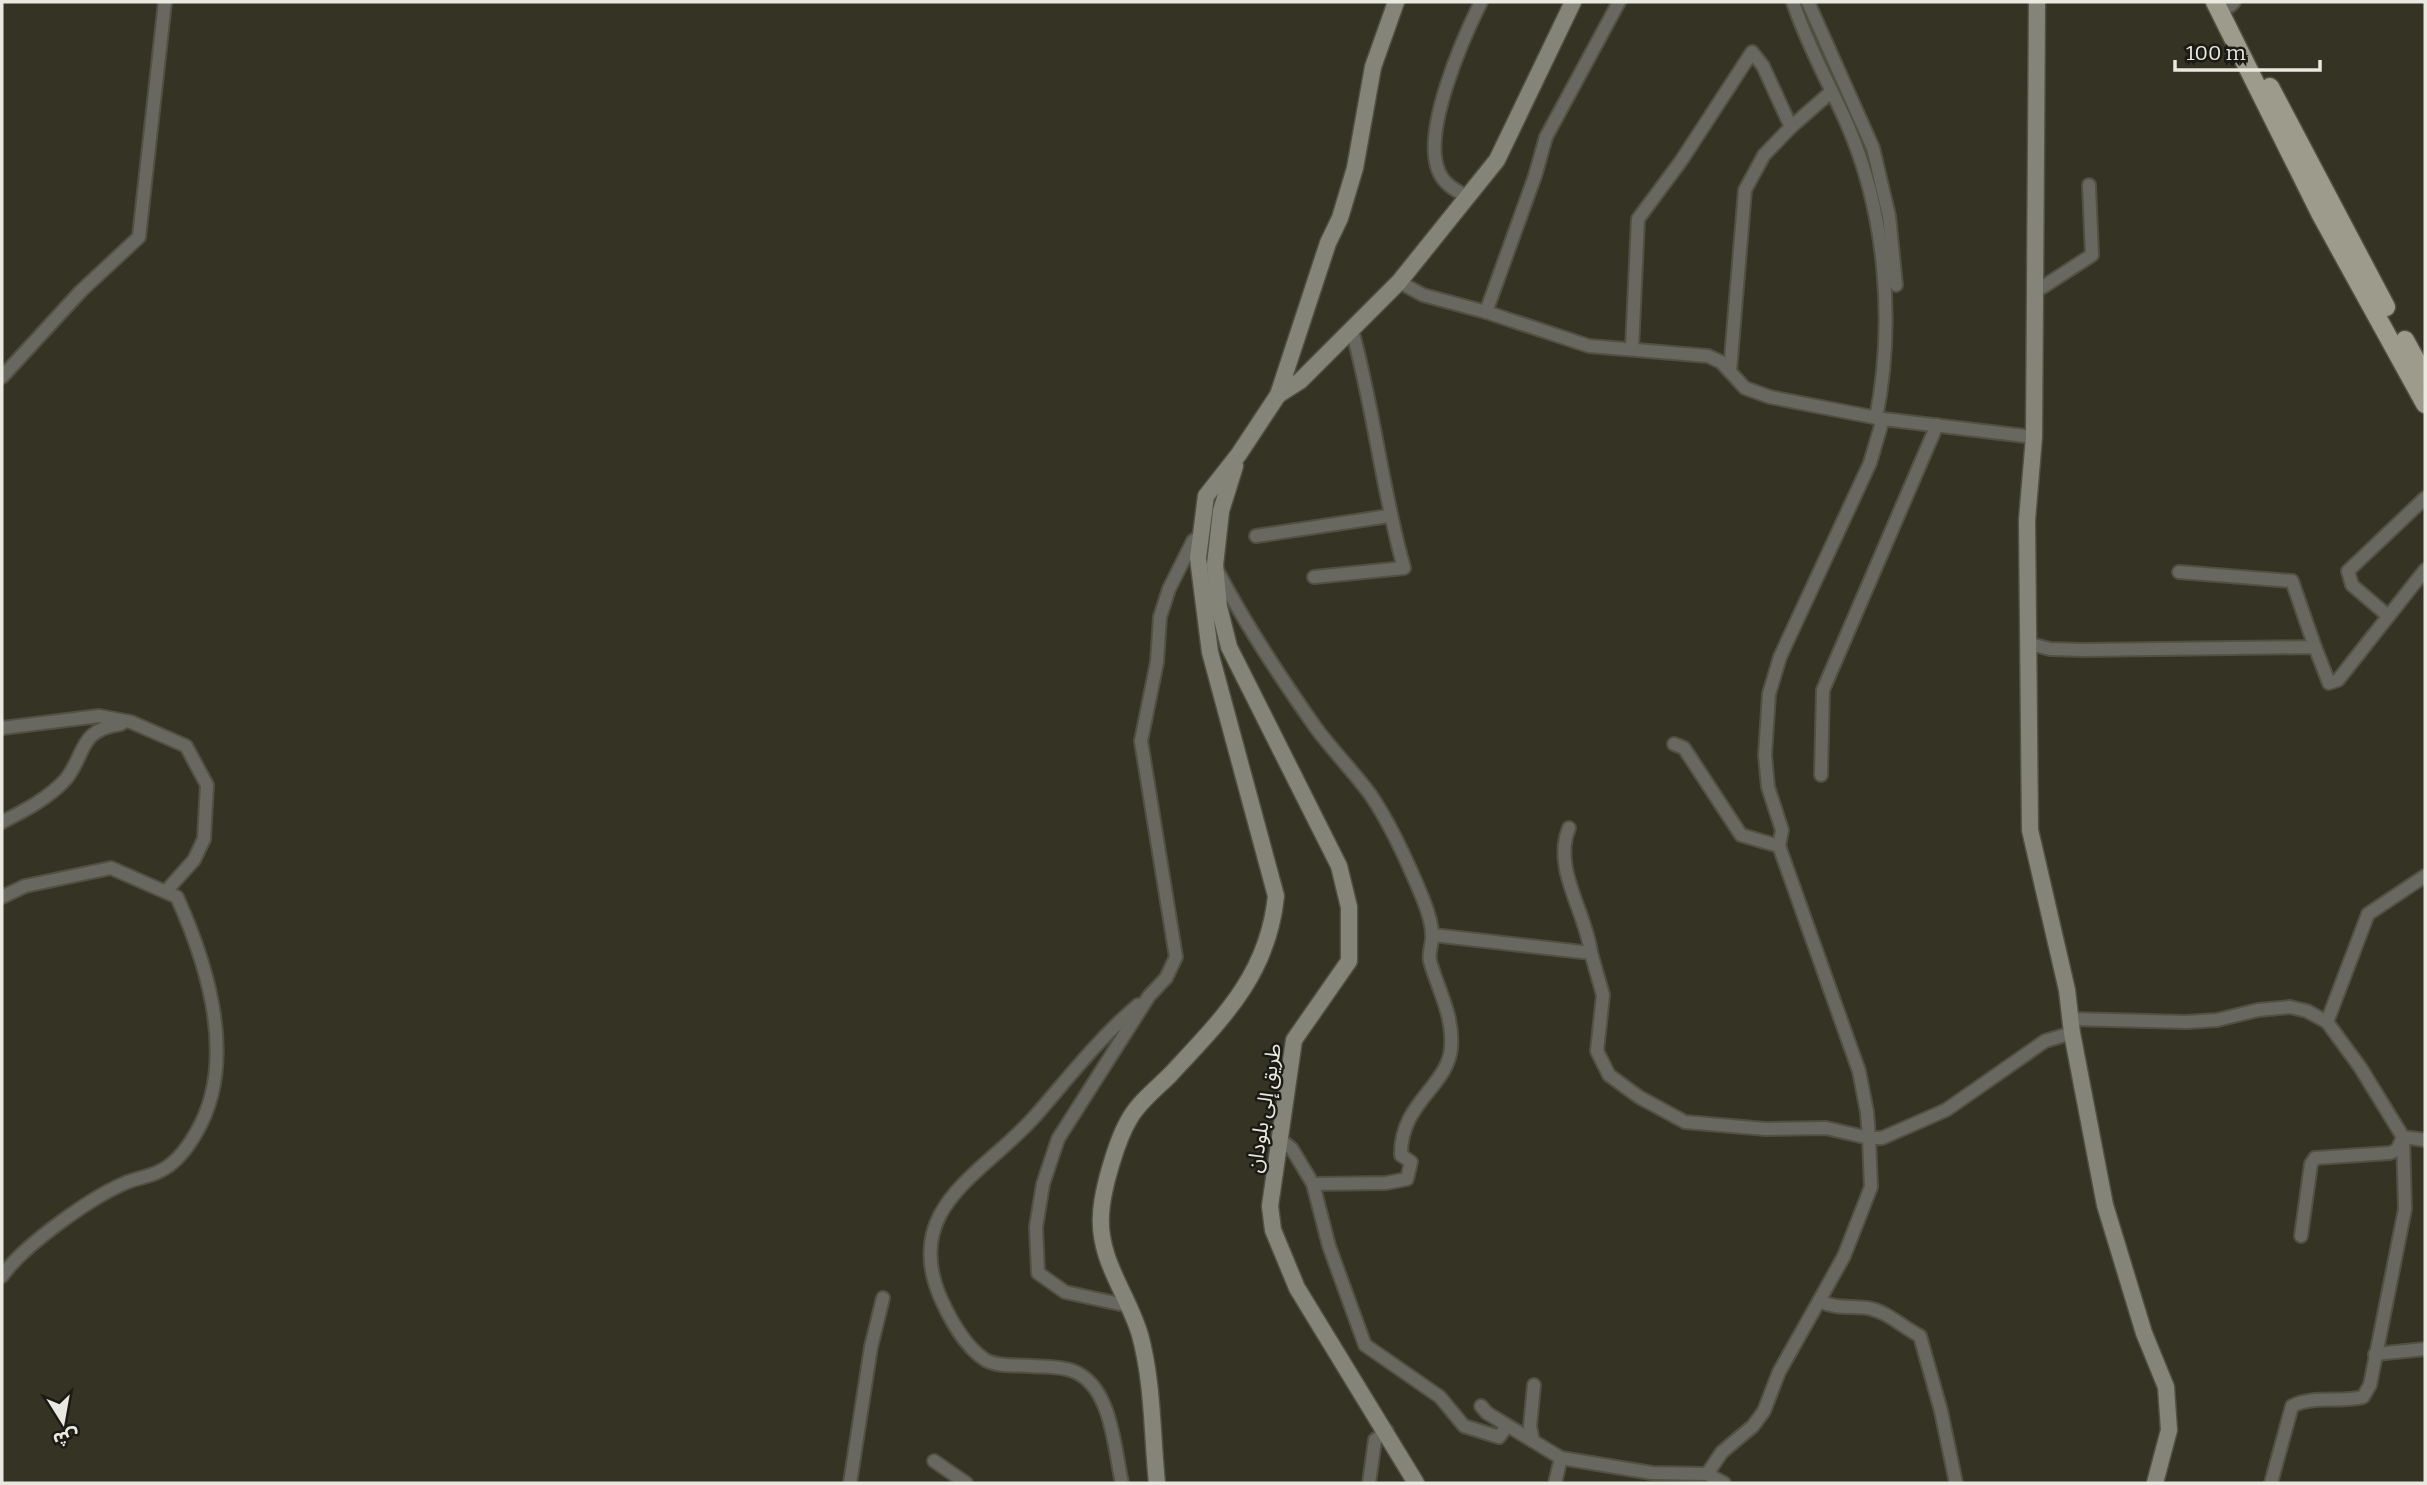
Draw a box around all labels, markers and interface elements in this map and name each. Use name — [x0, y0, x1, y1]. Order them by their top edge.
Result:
scale bar — [2175, 28, 2320, 72]
text: 100 m — [2186, 40, 2246, 66]
street label: طريق إلى بلودان — [1241, 1041, 1287, 1175]
north arrow — [28, 1387, 98, 1457]
text: ش — [51, 1424, 81, 1452]

